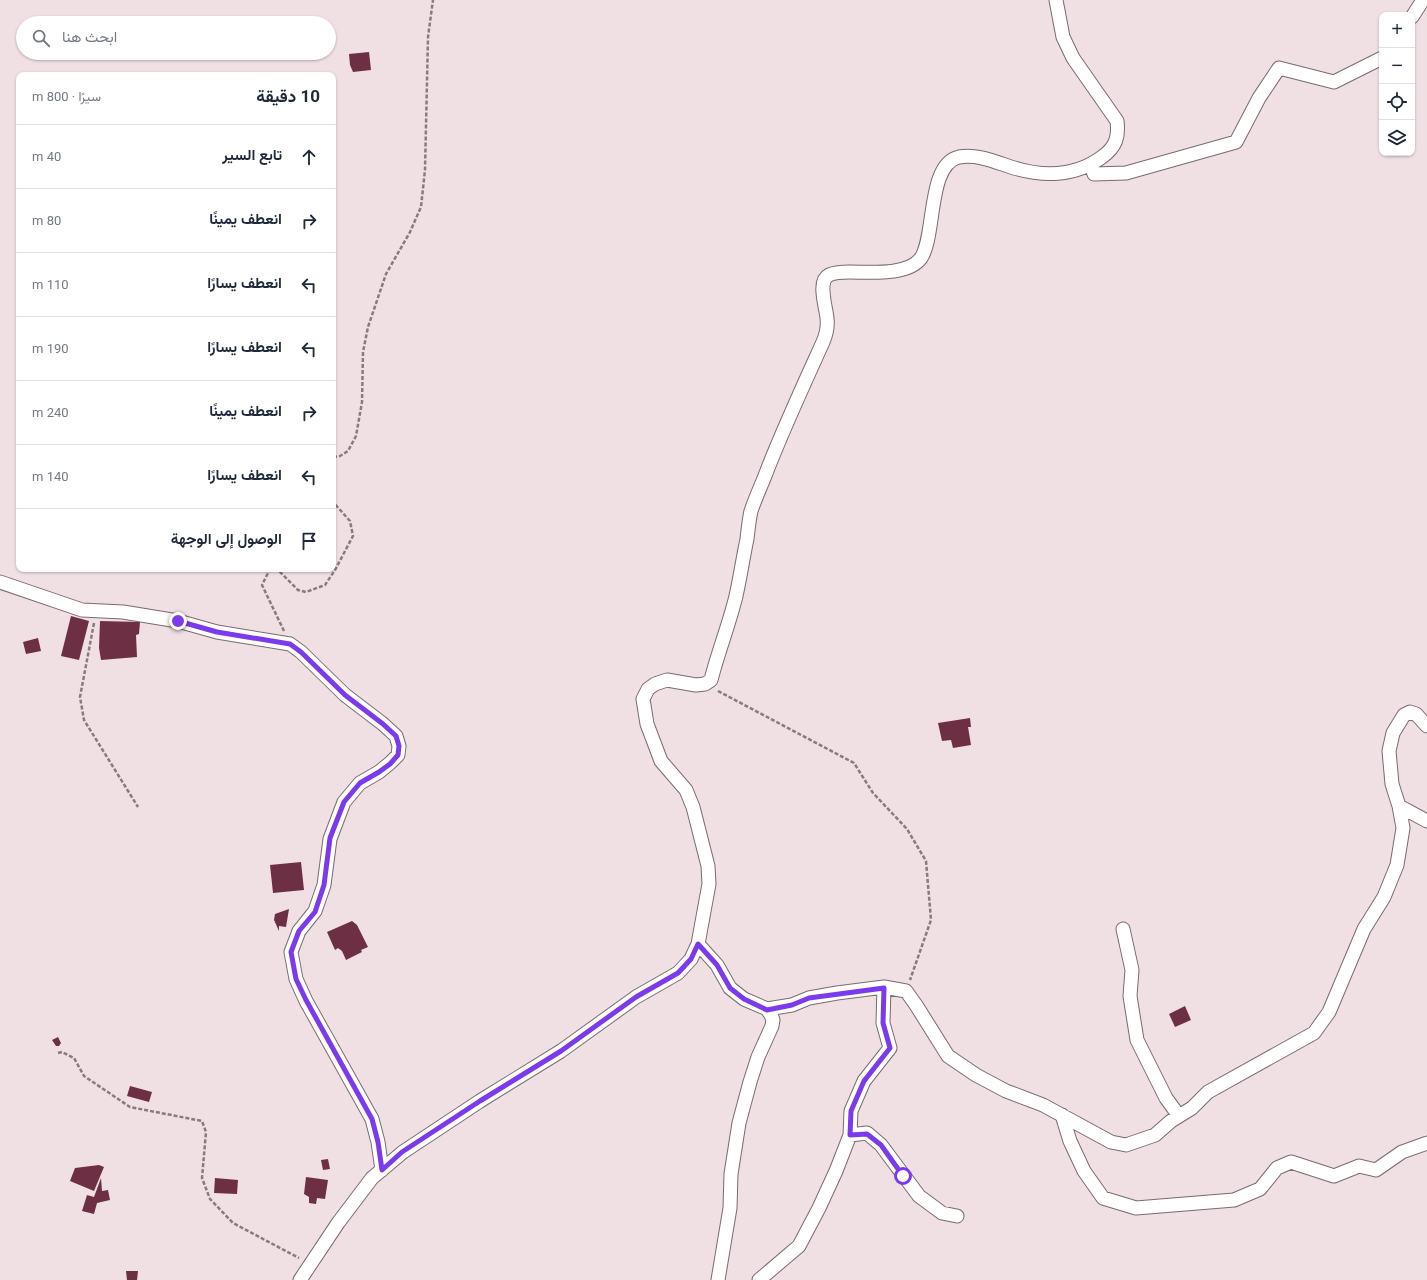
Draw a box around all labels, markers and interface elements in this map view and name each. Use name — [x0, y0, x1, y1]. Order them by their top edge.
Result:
map controls — [1379, 12, 1415, 156]
button: + — [1379, 12, 1415, 48]
search box — [16, 16, 336, 60]
icon: search — [30, 27, 52, 49]
text: ابحث هنا — [62, 28, 117, 46]
button: − — [1379, 48, 1415, 84]
button: locate — [1379, 84, 1415, 120]
text: 10 دقيقة — [256, 86, 320, 106]
text: سيرًا · 800 m — [32, 89, 101, 104]
button: layers — [1379, 120, 1415, 156]
text: تابع السير — [222, 146, 282, 164]
icon: ahead — [298, 146, 320, 168]
text: 40 m — [32, 149, 61, 164]
text: انعطف يمينًا — [209, 210, 282, 228]
icon: right — [298, 210, 320, 232]
text: 80 m — [32, 213, 61, 228]
text: انعطف يسارًا — [207, 274, 282, 292]
icon: left — [298, 274, 320, 296]
text: 110 m — [32, 277, 69, 292]
text: انعطف يسارًا — [207, 338, 282, 356]
icon: left — [298, 338, 320, 360]
text: 190 m — [32, 341, 69, 356]
text: انعطف يمينًا — [209, 402, 282, 420]
icon: right — [298, 402, 320, 424]
text: 240 m — [32, 405, 69, 420]
text: انعطف يسارًا — [207, 466, 282, 484]
icon: left — [298, 466, 320, 488]
text: 140 m — [32, 469, 69, 484]
text: الوصول إلى الوجهة — [171, 530, 282, 548]
icon: arrive — [298, 530, 320, 552]
route end — [169, 612, 187, 630]
route start — [894, 1167, 912, 1185]

